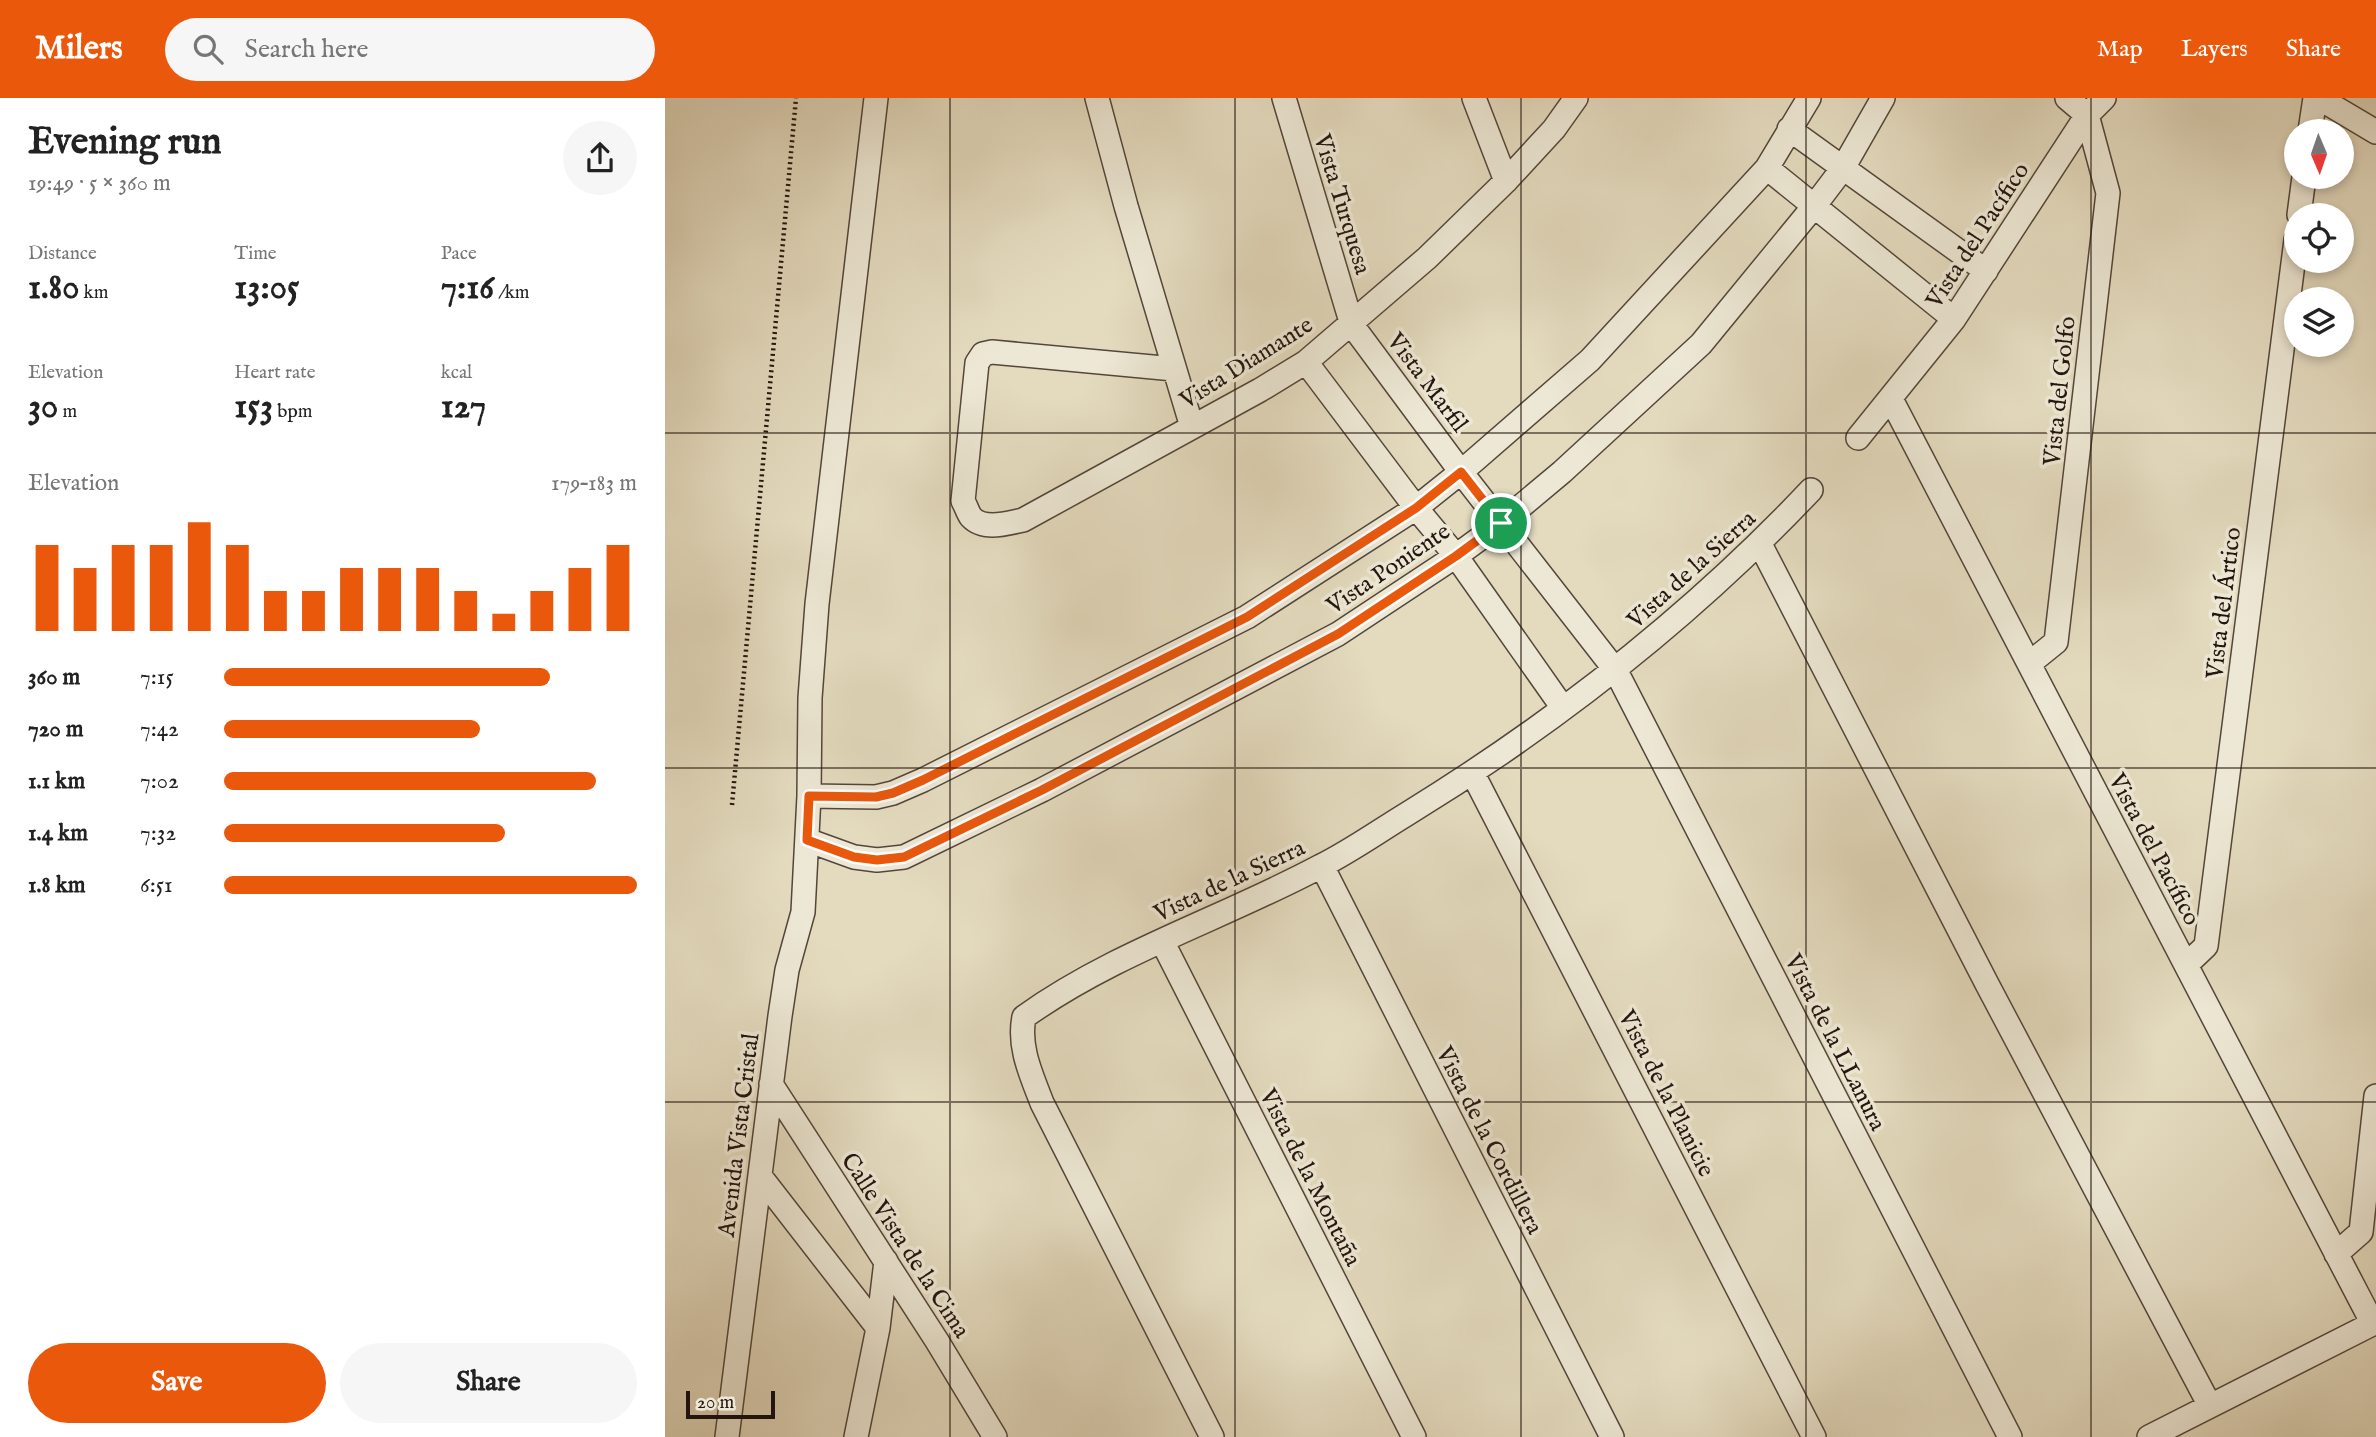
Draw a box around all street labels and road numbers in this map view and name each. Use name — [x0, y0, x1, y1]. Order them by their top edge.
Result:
street label: Vista Turquesa — [1305, 130, 1378, 279]
street label: Vista del Pacífico — [1919, 157, 2037, 316]
street label: Vista Diamante — [1174, 310, 1319, 417]
street label: Vista del Golfo — [2037, 315, 2084, 468]
street label: Vista Marfil — [1379, 326, 1475, 439]
street label: Vista de la Sierra — [1620, 504, 1764, 637]
street label: Vista Poniente — [1320, 516, 1457, 623]
street label: Vista del Ártico — [2200, 525, 2249, 682]
street label: Vista del Pacífico — [2100, 767, 2207, 931]
street label: Vista de la Sierra — [1148, 833, 1311, 930]
street label: Vista de la LLanura — [1776, 948, 1893, 1137]
street label: Vista de la Planicie — [1610, 1004, 1721, 1182]
street label: Avenida Vista Cristal — [711, 1031, 767, 1240]
street label: Vista de la Cordillera — [1427, 1041, 1550, 1240]
street label: Vista de la Montaña — [1251, 1083, 1368, 1272]
street label: Calle Vista de la Cima — [833, 1147, 977, 1345]

